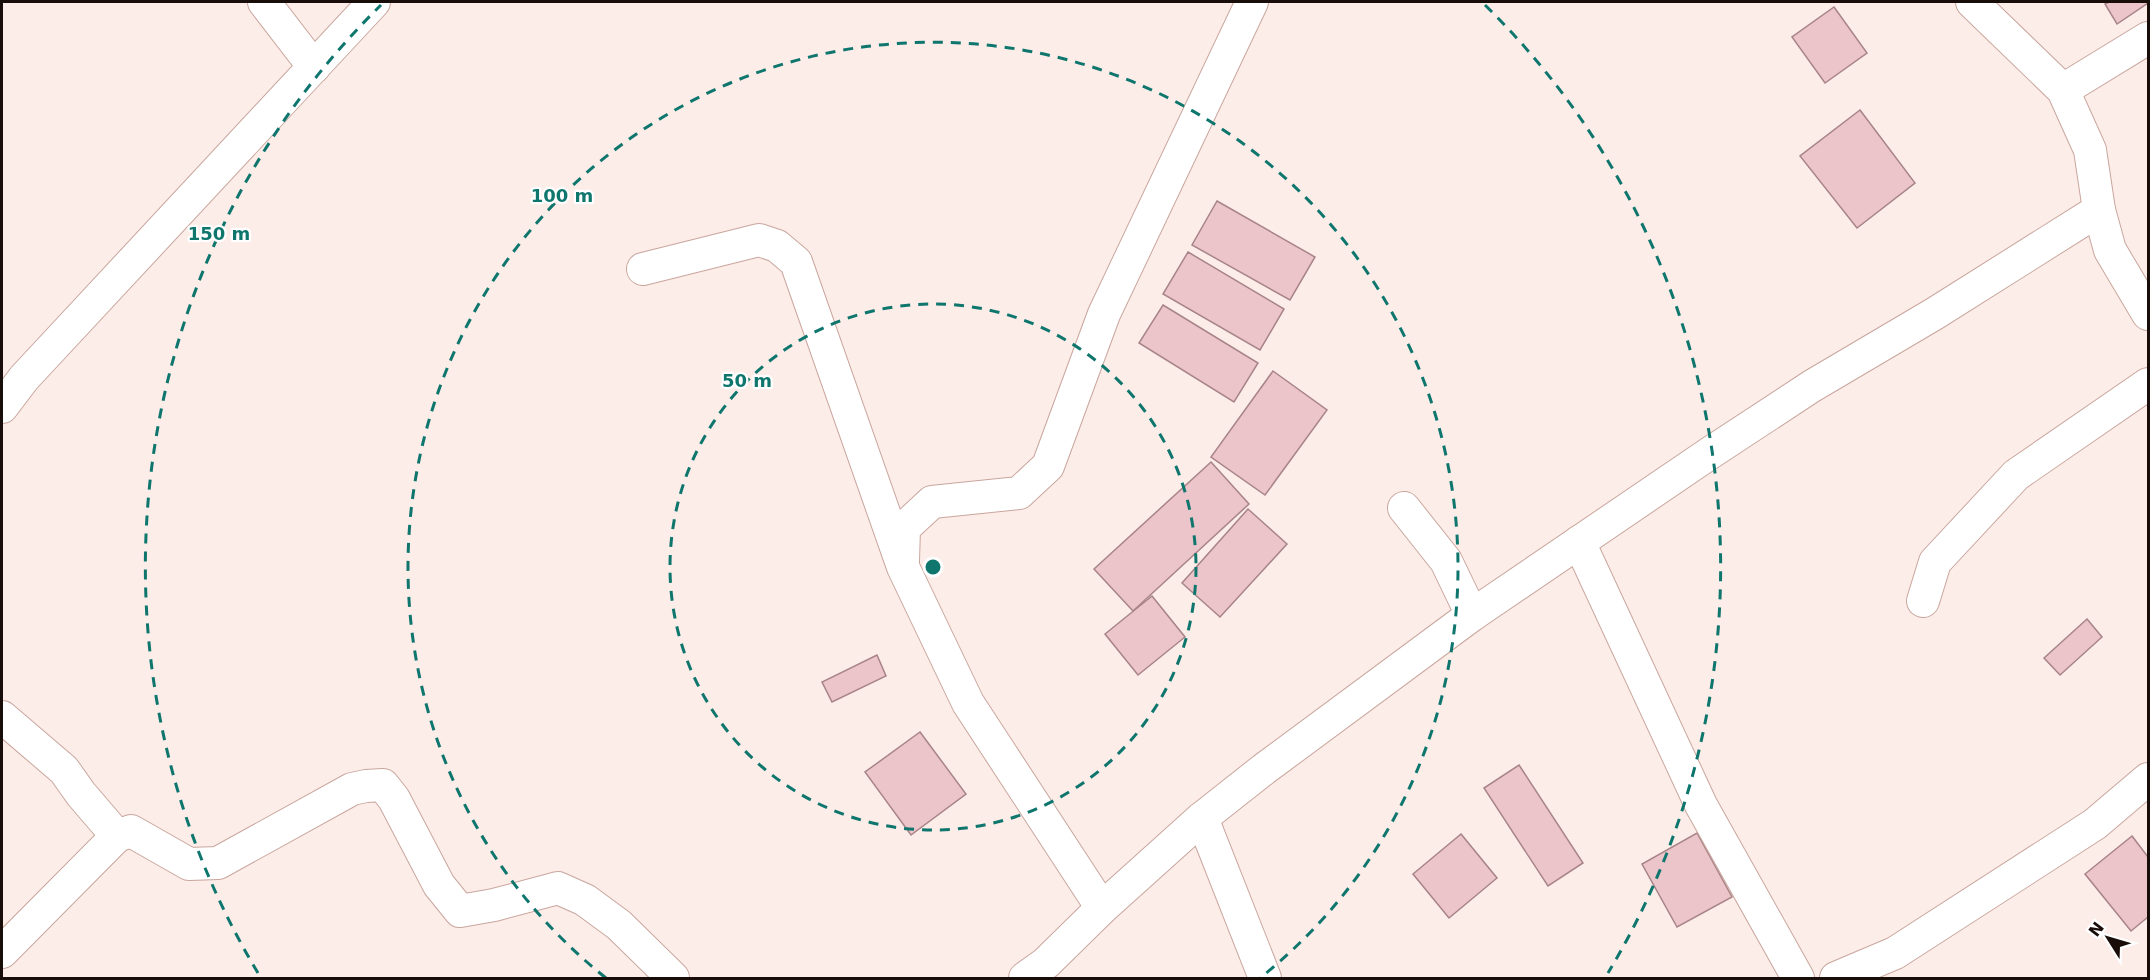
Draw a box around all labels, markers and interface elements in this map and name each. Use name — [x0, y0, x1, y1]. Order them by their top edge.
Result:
text: 100 m — [531, 185, 593, 206]
text: 150 m — [188, 223, 250, 244]
text: 50 m — [722, 370, 772, 391]
centre of rings — [923, 557, 943, 577]
north arrow — [2078, 908, 2138, 968]
text: N — [2085, 918, 2108, 940]

